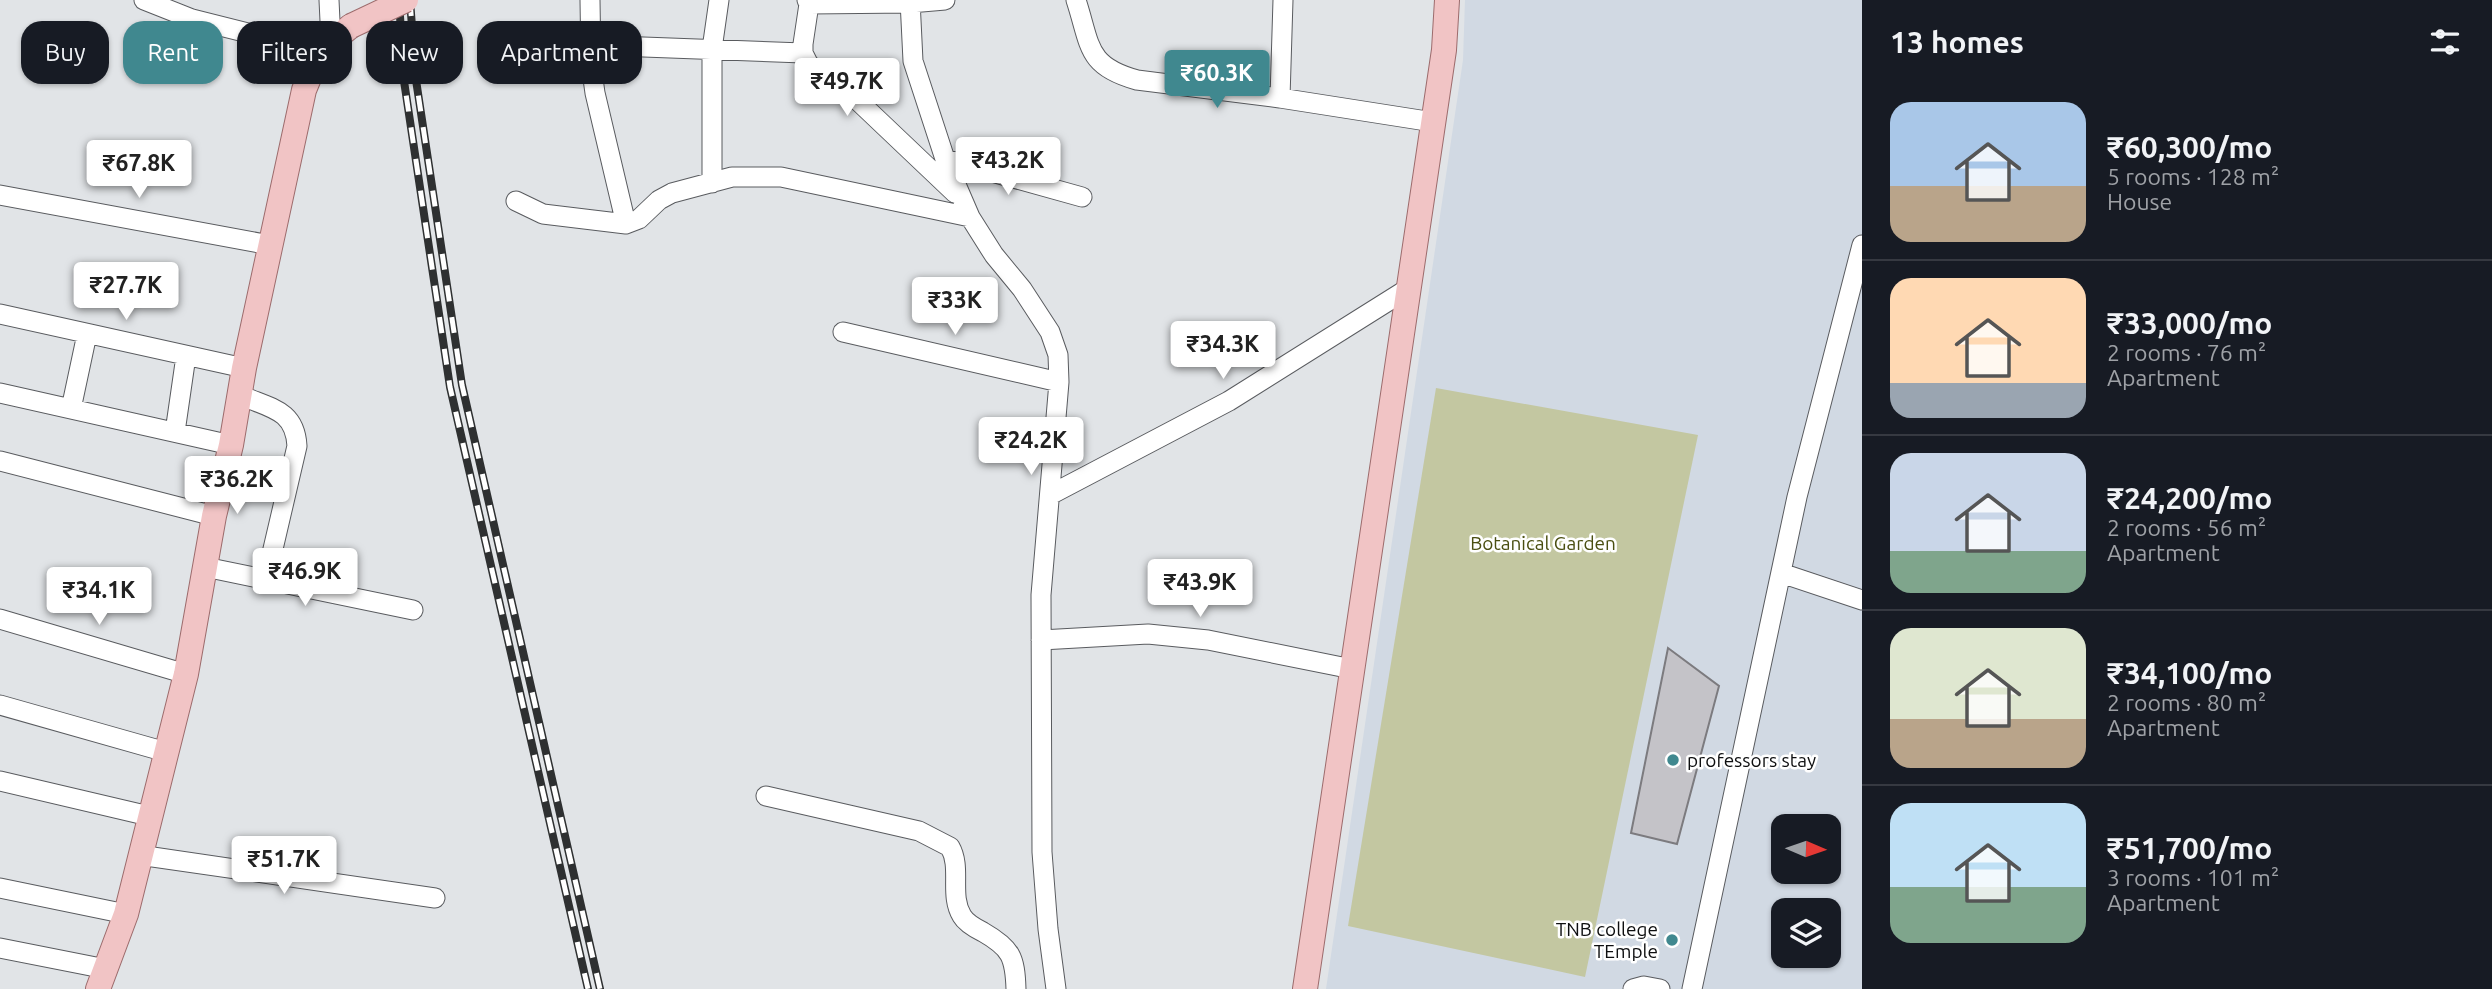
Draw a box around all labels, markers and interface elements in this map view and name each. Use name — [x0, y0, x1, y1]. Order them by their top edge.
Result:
chip: Buy — [21, 21, 109, 84]
chip: Rent — [123, 21, 223, 84]
chip: Filters — [237, 21, 352, 84]
chip: New — [366, 21, 463, 84]
chip: Apartment — [477, 21, 642, 84]
icon: filters — [2426, 23, 2464, 61]
text: 13 homes — [1890, 25, 2024, 59]
pin: ₹60.3K — [1160, 50, 1274, 110]
pin: ₹49.7K — [790, 58, 904, 118]
text: ₹60.3K — [1181, 60, 1253, 85]
text: ₹49.7K — [811, 68, 883, 93]
icon: home — [1946, 130, 2030, 214]
text: ₹60,300/mo — [2107, 130, 2272, 164]
pin: ₹43.2K — [951, 138, 1065, 197]
pin: ₹67.8K — [82, 140, 196, 200]
text: ₹43.2K — [972, 147, 1044, 172]
text: ₹67.8K — [103, 150, 175, 175]
text: 5 rooms · 128 m² — [2107, 164, 2279, 189]
text: House — [2107, 189, 2172, 214]
pin: ₹27.7K — [69, 262, 183, 322]
text: ₹27.7K — [90, 272, 162, 297]
pin: ₹33K — [914, 278, 996, 337]
text: ₹33K — [928, 287, 982, 312]
icon: home — [1946, 306, 2030, 390]
text: ₹33,000/mo — [2107, 306, 2272, 340]
pin: ₹34.3K — [1166, 322, 1280, 381]
text: ₹34.3K — [1187, 331, 1259, 356]
text: 2 rooms · 76 m² — [2107, 340, 2266, 365]
text: Apartment — [2107, 365, 2220, 390]
pin: ₹24.2K — [974, 418, 1088, 477]
text: ₹24.2K — [995, 427, 1067, 452]
pin: ₹36.2K — [180, 456, 294, 516]
text: ₹36.2K — [201, 466, 273, 491]
icon: home — [1946, 481, 2030, 565]
text: ₹24,200/mo — [2107, 481, 2272, 515]
text: 2 rooms · 56 m² — [2107, 515, 2266, 540]
park label: Botanical Garden — [1470, 532, 1616, 554]
text: Apartment — [2107, 540, 2220, 565]
pin: ₹46.9K — [248, 548, 362, 608]
text: ₹46.9K — [269, 558, 341, 583]
pin: ₹43.9K — [1143, 560, 1257, 619]
pin: ₹34.1K — [42, 568, 156, 627]
text: ₹43.9K — [1164, 569, 1236, 594]
text: ₹34.1K — [63, 577, 135, 602]
icon: home — [1946, 656, 2030, 740]
text: ₹34,100/mo — [2107, 656, 2272, 690]
text: 2 rooms · 80 m² — [2107, 690, 2266, 715]
text: Apartment — [2107, 715, 2220, 740]
place label: professors stay — [1687, 749, 1816, 771]
marker: professors stay — [1665, 752, 1681, 768]
north arrow — [1771, 814, 1841, 884]
map controls — [1771, 814, 1841, 968]
icon: home — [1946, 831, 2030, 915]
text: ₹51,700/mo — [2107, 831, 2272, 865]
pin: ₹51.7K — [227, 836, 341, 896]
text: ₹51.7K — [248, 846, 320, 871]
text: 3 rooms · 101 m² — [2107, 865, 2279, 890]
text: Apartment — [2107, 890, 2220, 915]
button: layers — [1771, 898, 1841, 968]
place label: TNB college TEmple — [1556, 918, 1658, 962]
marker: TNB college TEmple — [1664, 932, 1680, 948]

